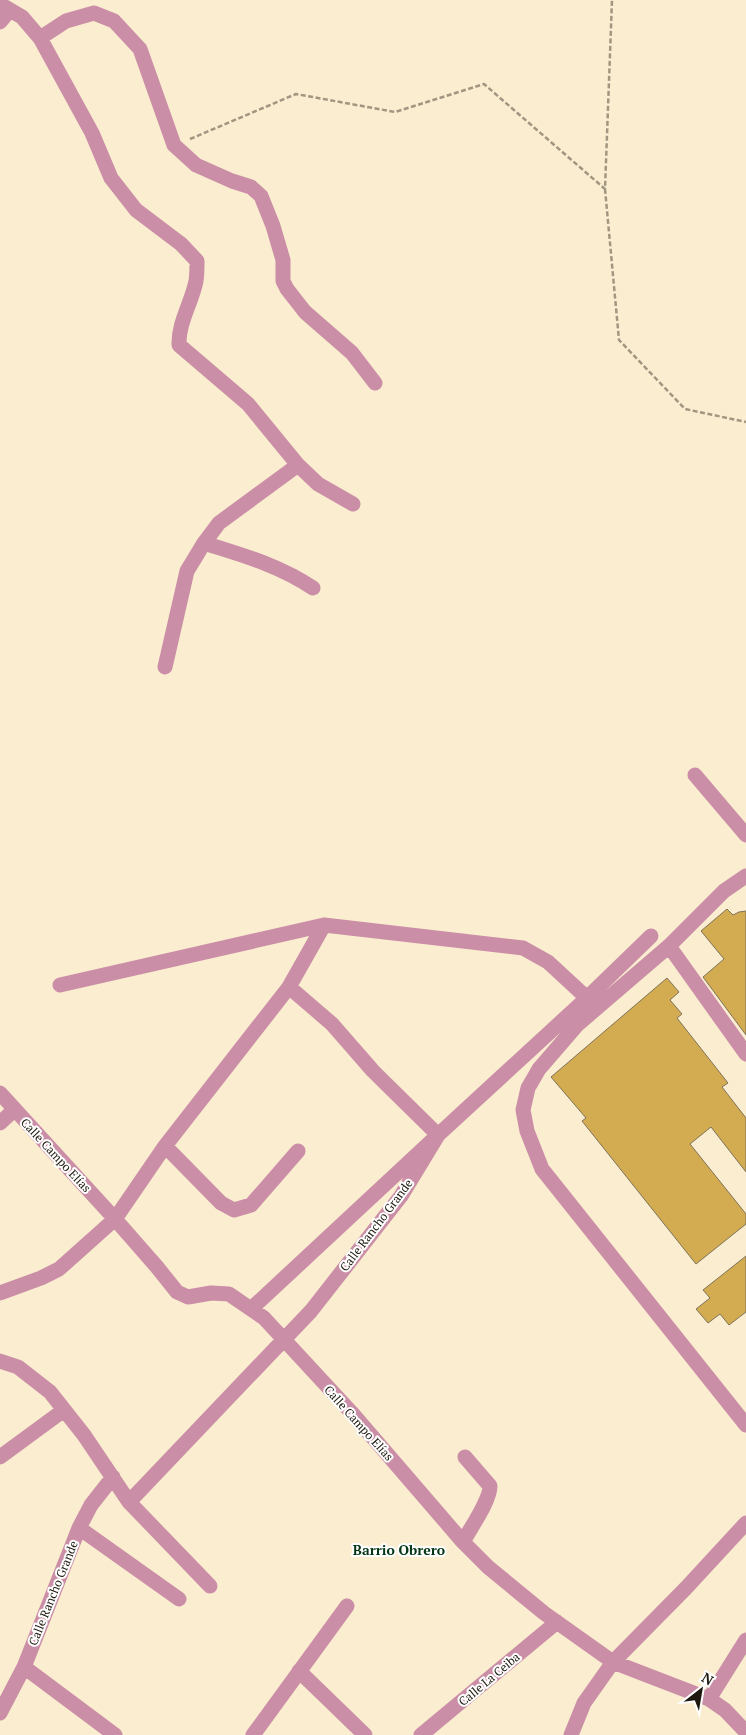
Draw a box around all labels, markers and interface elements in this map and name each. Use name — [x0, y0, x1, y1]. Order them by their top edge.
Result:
street label: Calle Campo Elías — [18, 1115, 94, 1195]
street label: Calle Rancho Grande — [336, 1176, 416, 1274]
street label: Calle Campo Elías — [321, 1382, 397, 1464]
street label: Calle Rancho Grande — [25, 1538, 81, 1648]
district label: Barrio Obrero — [353, 1540, 445, 1559]
street label: Calle La Ceiba — [455, 1649, 523, 1709]
north arrow — [676, 1665, 726, 1715]
text: N — [699, 1668, 718, 1690]

